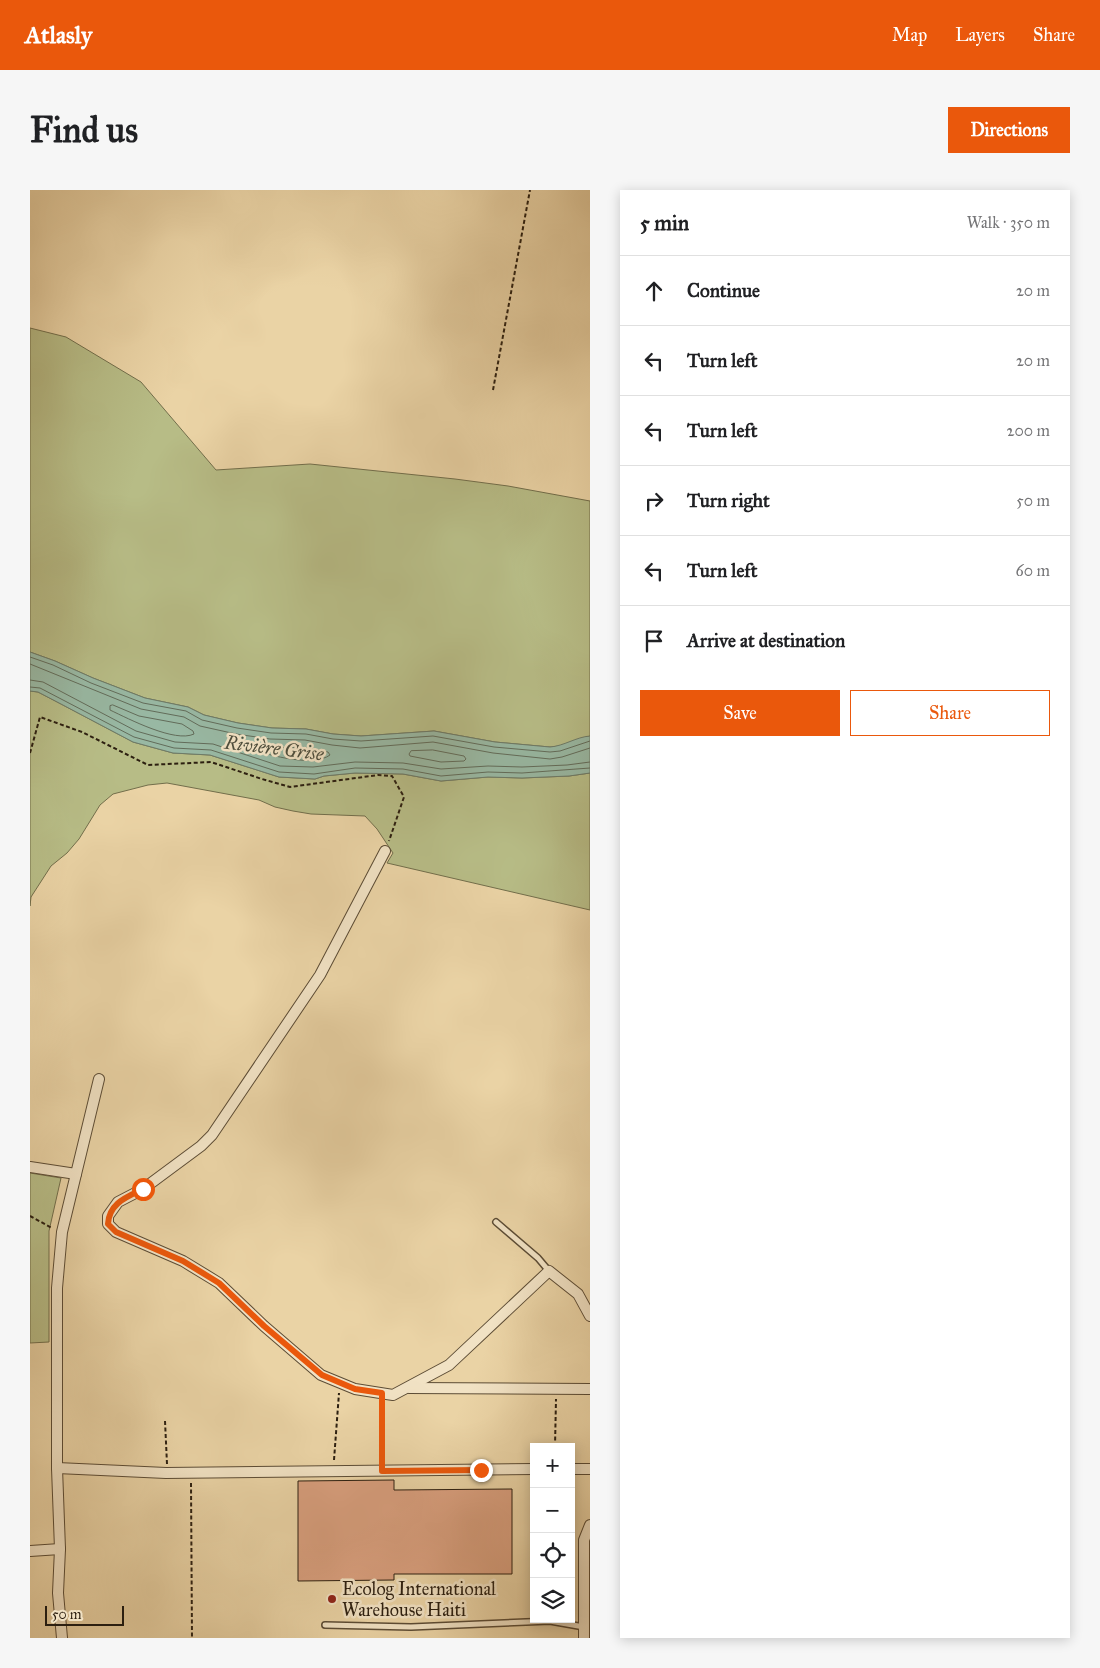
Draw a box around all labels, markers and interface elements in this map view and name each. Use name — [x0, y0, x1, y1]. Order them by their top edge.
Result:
text: Atlasly — [25, 20, 92, 50]
text: Map — [892, 24, 927, 46]
text: Layers — [955, 24, 1005, 46]
text: Share — [1033, 24, 1075, 46]
button: Directions — [948, 107, 1070, 153]
text: Find us — [30, 109, 138, 152]
text: 5 min — [640, 210, 689, 236]
text: Walk · 350 m — [967, 213, 1050, 232]
icon: ahead — [640, 277, 668, 305]
text: Continue — [687, 279, 760, 302]
text: 20 m — [1016, 281, 1050, 300]
icon: left — [640, 347, 668, 375]
text: Turn left — [687, 349, 757, 372]
text: 20 m — [1016, 351, 1050, 370]
icon: left — [640, 417, 668, 445]
text: Turn left — [687, 419, 757, 442]
text: 200 m — [1007, 421, 1050, 440]
icon: right — [640, 487, 668, 515]
text: Turn right — [687, 489, 770, 512]
text: 50 m — [1016, 491, 1050, 510]
icon: left — [640, 557, 668, 585]
text: Turn left — [687, 559, 757, 582]
text: 60 m — [1016, 561, 1050, 580]
icon: arrive — [640, 627, 668, 655]
text: Arrive at destination — [687, 629, 845, 652]
button: Save — [640, 690, 840, 736]
button: Share — [850, 690, 1050, 736]
water label: Rivière Grise — [222, 730, 326, 766]
route start — [132, 1178, 155, 1201]
map controls — [530, 1443, 575, 1623]
button: + — [530, 1443, 575, 1488]
route end — [470, 1459, 493, 1482]
button: − — [530, 1488, 575, 1533]
button: locate — [530, 1533, 575, 1578]
place label: Ecolog International Warehouse Haiti — [342, 1578, 496, 1621]
button: layers — [530, 1578, 575, 1623]
marker: Ecolog International Warehouse Haiti — [326, 1593, 338, 1605]
scale bar — [45, 1603, 124, 1626]
text: 50 m — [52, 1606, 81, 1623]

